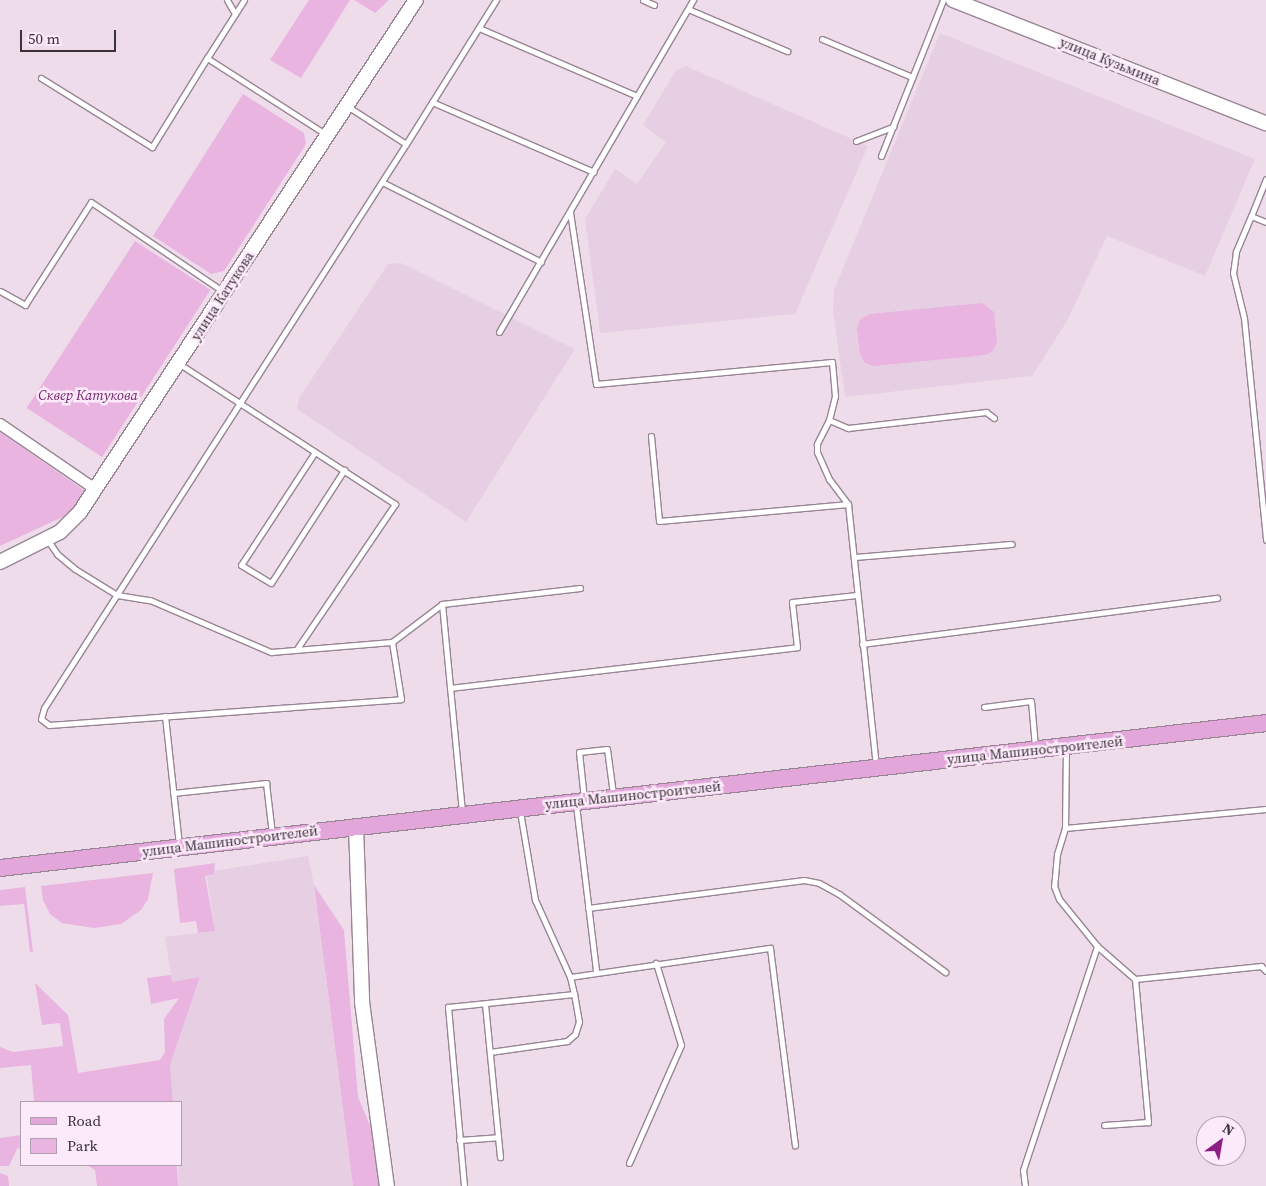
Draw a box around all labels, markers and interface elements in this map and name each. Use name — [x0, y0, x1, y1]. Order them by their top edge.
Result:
scale bar — [22, 20, 119, 52]
text: 50 m — [28, 28, 60, 49]
street label: улица Кузьмина — [1057, 33, 1163, 89]
street label: улица Катукова — [187, 248, 257, 344]
park label: Сквер Катукова — [38, 387, 138, 403]
street label: улица Машиностроителей — [946, 732, 1124, 768]
street label: улица Машиностроителей — [544, 777, 722, 813]
street label: улица Машиностроителей — [141, 822, 319, 860]
legend — [20, 1101, 182, 1166]
text: Road — [67, 1110, 101, 1131]
north arrow — [1196, 1116, 1246, 1166]
text: N — [1219, 1118, 1238, 1140]
text: Park — [67, 1135, 98, 1156]

